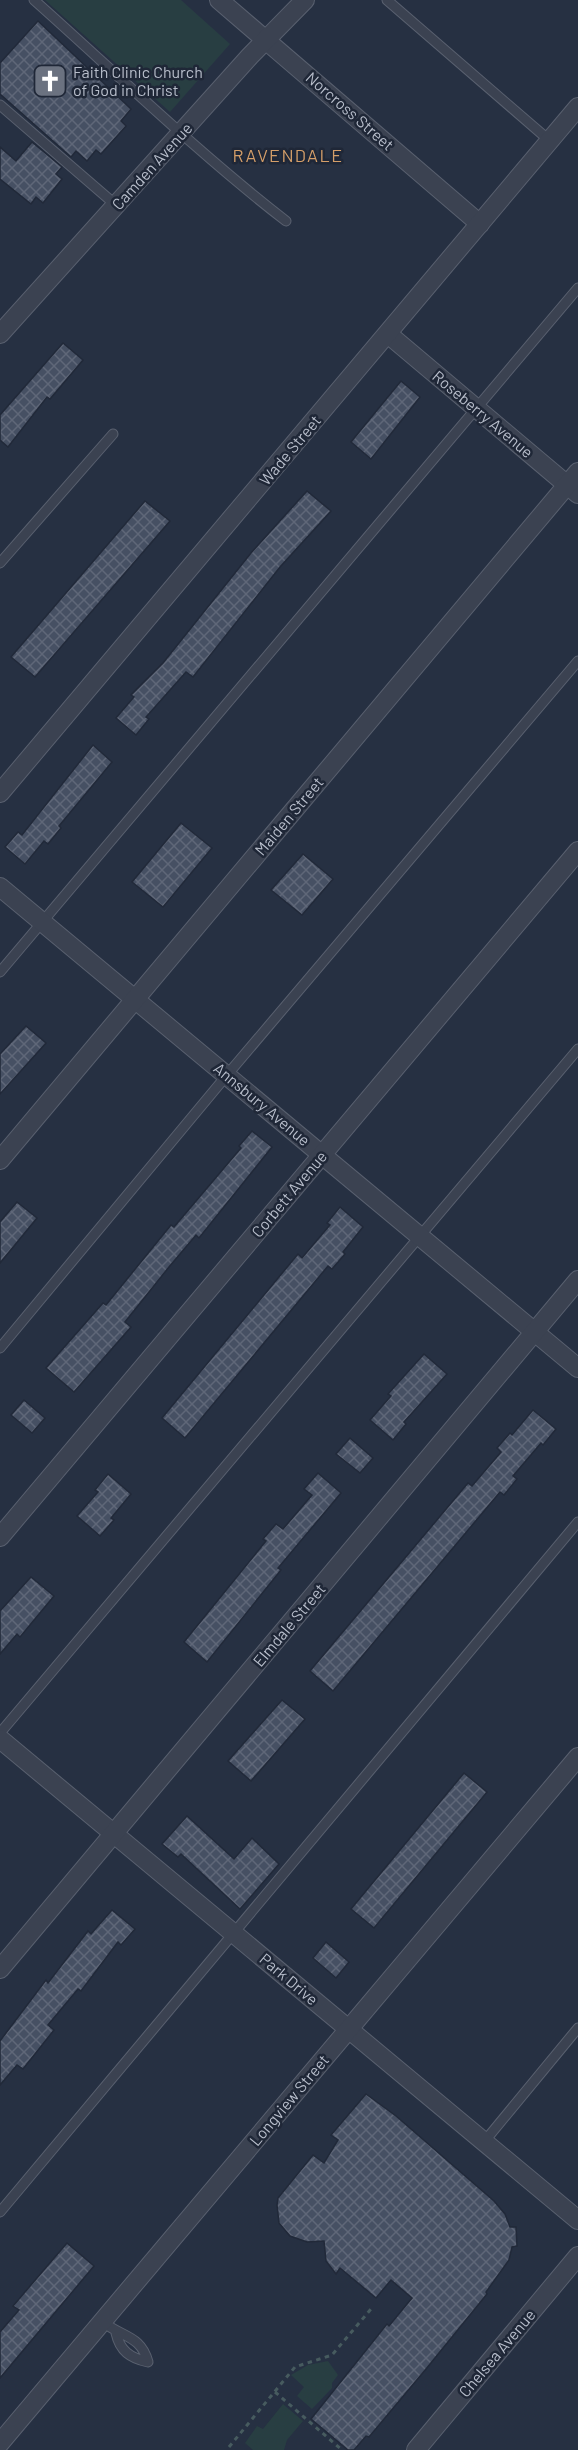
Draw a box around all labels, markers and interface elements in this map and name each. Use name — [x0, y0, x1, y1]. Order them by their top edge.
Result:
place label: Faith Clinic Church of God in Christ — [73, 62, 203, 99]
church icon: Faith Clinic Church of God in Christ — [32, 63, 68, 99]
street label: Norcross Street — [303, 67, 398, 154]
street label: Camden Avenue — [107, 118, 196, 213]
district label: RAVENDALE — [232, 144, 344, 166]
street label: Roseberry Avenue — [429, 366, 537, 461]
street label: Wade Street — [255, 411, 324, 489]
street label: Maiden Street — [250, 773, 327, 859]
street label: Annsbury Avenue — [210, 1058, 314, 1149]
street label: Corbett Avenue — [247, 1147, 330, 1241]
street label: Elmdale Street — [248, 1579, 329, 1670]
street label: Park Drive — [256, 1949, 322, 2008]
street label: Longview Street — [245, 2050, 332, 2149]
street label: Chelsea Avenue — [454, 2305, 539, 2400]

